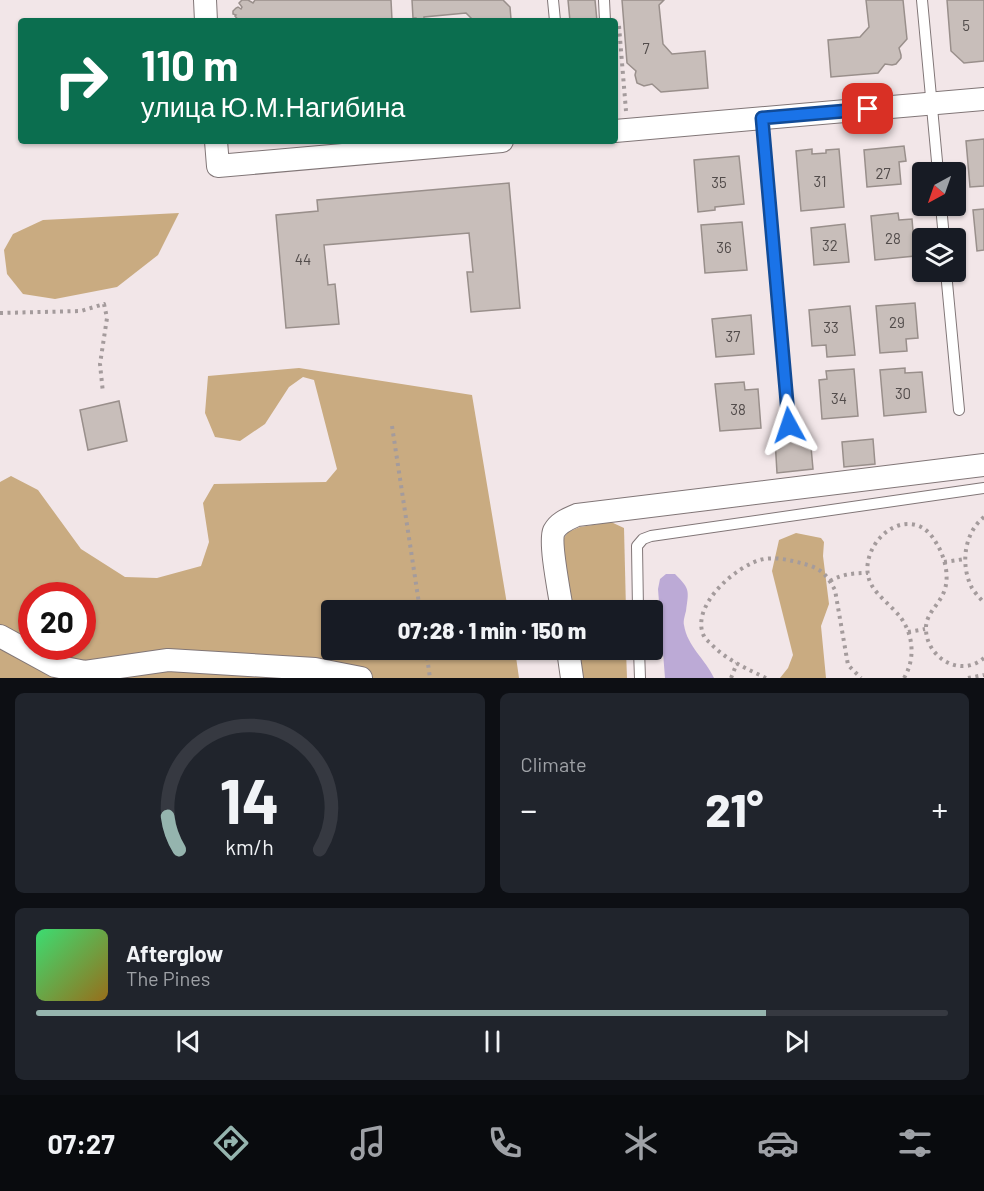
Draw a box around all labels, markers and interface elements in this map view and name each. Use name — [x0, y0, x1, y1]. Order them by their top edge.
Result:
house number: 5 — [962, 16, 970, 34]
text: 110 m — [141, 39, 238, 89]
house number: 7 — [642, 39, 650, 57]
icon: right — [42, 42, 120, 120]
pin — [842, 83, 893, 134]
text: улица Ю.М.Нагибина — [141, 90, 405, 122]
icon: arrive — [851, 92, 884, 125]
north arrow — [912, 162, 966, 216]
map controls — [912, 162, 966, 282]
house number: 27 — [875, 164, 891, 182]
house number: 31 — [814, 172, 826, 190]
house number: 35 — [711, 173, 727, 191]
button: layers — [912, 228, 966, 282]
house number: 28 — [885, 229, 901, 247]
house number: 32 — [822, 236, 838, 254]
house number: 36 — [716, 238, 732, 256]
house number: 44 — [295, 250, 311, 268]
house number: 29 — [889, 313, 905, 331]
house number: 33 — [823, 318, 839, 336]
house number: 37 — [726, 327, 740, 345]
house number: 30 — [895, 384, 911, 402]
house number: 34 — [831, 389, 847, 407]
position arrow — [757, 393, 821, 457]
house number: 38 — [730, 400, 746, 418]
speed limit sign: 20 — [18, 582, 96, 660]
text: 07:28 · 1 min · 150 m — [398, 617, 586, 643]
text: Climate — [521, 752, 587, 776]
text: 14 — [220, 762, 280, 836]
text: 21° — [705, 782, 763, 836]
text: − — [521, 789, 537, 829]
text: + — [931, 789, 948, 829]
text: km/h — [225, 834, 274, 859]
text: Afterglow — [126, 940, 223, 966]
text: The Pines — [126, 966, 210, 990]
icon: previous — [172, 1025, 205, 1058]
icon: pause — [476, 1025, 509, 1058]
icon: next — [780, 1025, 813, 1058]
icon: directions — [210, 1122, 252, 1164]
icon: music — [347, 1122, 389, 1164]
icon: phone — [484, 1122, 526, 1164]
icon: climate — [620, 1122, 662, 1164]
icon: car — [757, 1122, 799, 1164]
icon: filters — [894, 1122, 936, 1164]
text: 07:27 — [47, 1127, 115, 1159]

